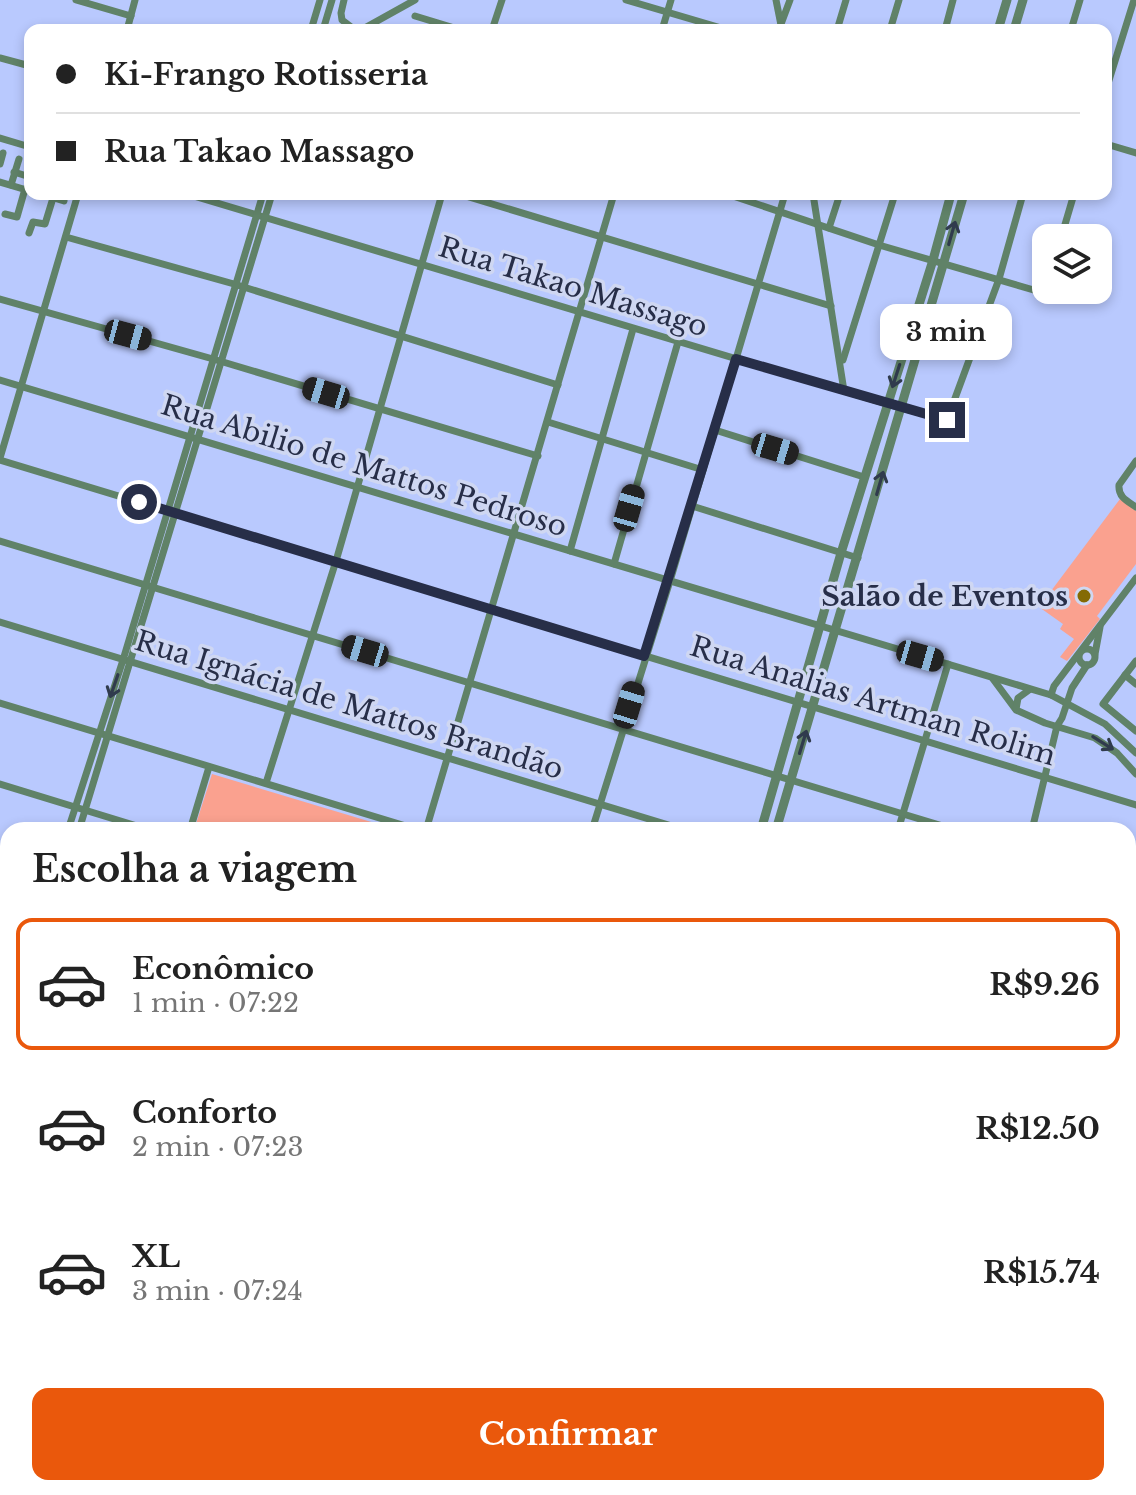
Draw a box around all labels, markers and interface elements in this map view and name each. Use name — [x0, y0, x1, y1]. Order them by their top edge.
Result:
text: Ki-Frango Rotisseria — [104, 56, 428, 93]
text: Rua Takao Massago — [104, 133, 414, 170]
one-way arrow — [945, 221, 960, 247]
map controls — [1032, 224, 1112, 304]
button: layers — [1032, 224, 1112, 304]
street label: Rua Takao Massago — [434, 229, 712, 345]
callout: 3 min — [881, 304, 1013, 360]
text: 3 min — [906, 316, 986, 348]
car — [102, 317, 154, 353]
one-way arrow — [887, 363, 902, 388]
car — [300, 375, 352, 411]
street label: Rua Abilio de Mattos Pedroso — [157, 388, 571, 544]
route end — [929, 402, 965, 438]
car — [749, 431, 801, 467]
one-way arrow — [873, 471, 888, 497]
car — [611, 482, 647, 534]
route start — [121, 484, 157, 520]
place label: Salão de Eventos — [821, 579, 1068, 614]
marker: Salão de Eventos — [1075, 587, 1093, 605]
street label: Rua Ignácia de Mattos Brandão — [131, 623, 567, 787]
street label: Rua Analias Artman Rolim — [686, 629, 1060, 773]
car — [339, 633, 391, 669]
car — [894, 638, 946, 674]
one-way arrow — [105, 673, 120, 698]
car — [611, 679, 647, 731]
one-way arrow — [796, 729, 811, 755]
one-way arrow — [1091, 736, 1114, 752]
text: Escolha a viagem — [32, 847, 357, 892]
icon: car — [36, 948, 108, 1020]
text: Econômico — [132, 950, 314, 987]
text: R$9.26 — [989, 966, 1100, 1003]
text: 1 min · 07:22 — [132, 987, 299, 1019]
icon: car — [36, 1092, 108, 1164]
text: Conforto — [132, 1094, 277, 1131]
text: R$12.50 — [975, 1110, 1100, 1147]
text: 2 min · 07:23 — [132, 1131, 304, 1163]
icon: car — [36, 1236, 108, 1308]
text: XL — [132, 1238, 180, 1275]
text: R$15.74 — [983, 1254, 1100, 1291]
text: 3 min · 07:24 — [132, 1275, 303, 1307]
button: Confirmar — [32, 1388, 1104, 1480]

